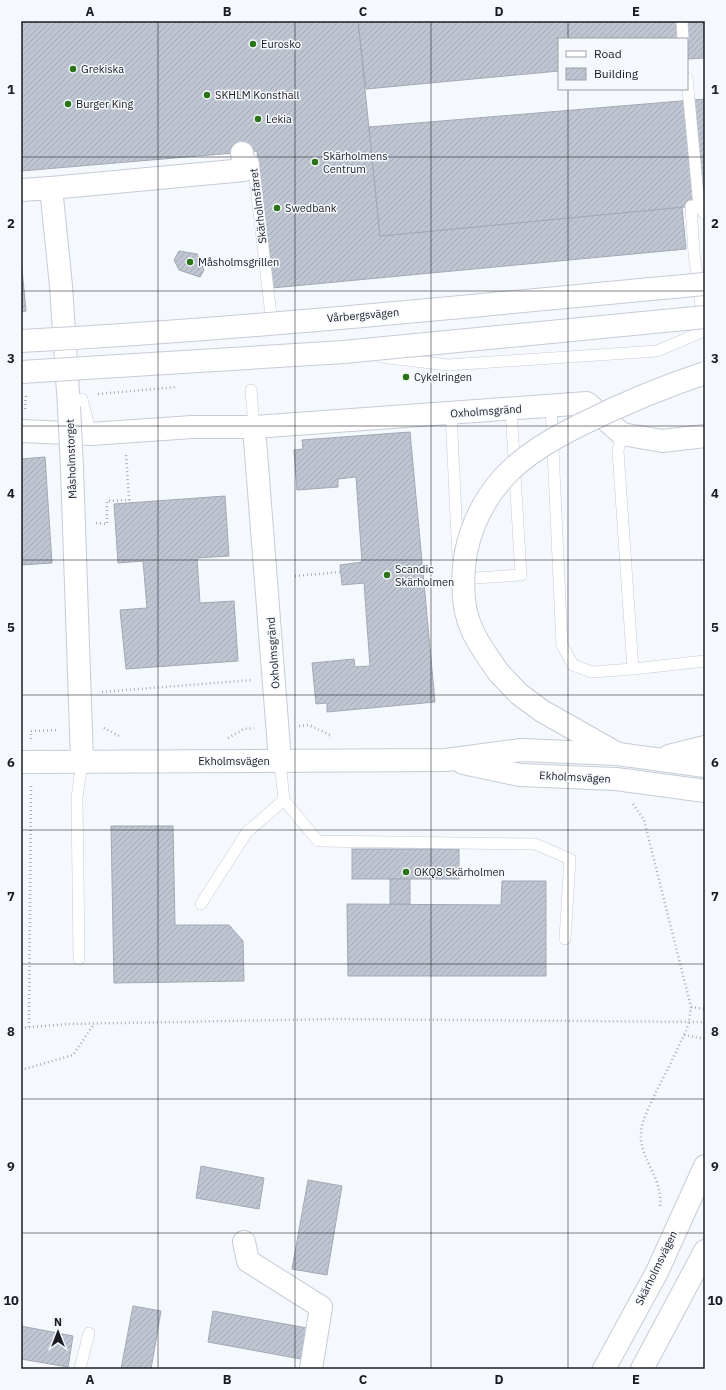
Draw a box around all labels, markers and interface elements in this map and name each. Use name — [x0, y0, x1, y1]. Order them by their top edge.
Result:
text: A — [86, 3, 95, 20]
text: B — [223, 3, 232, 20]
text: C — [359, 3, 368, 20]
text: D — [494, 3, 504, 20]
text: E — [632, 3, 640, 20]
place label: Eurosko — [261, 37, 301, 51]
legend — [558, 38, 688, 90]
marker: Eurosko — [248, 39, 258, 49]
text: Road — [594, 46, 622, 61]
place label: Grekiska — [81, 62, 124, 76]
marker: Grekiska — [68, 64, 78, 74]
text: Building — [594, 66, 639, 81]
text: 1 — [7, 81, 15, 98]
text: 1 — [711, 81, 719, 98]
place label: SKHLM Konsthall — [215, 88, 299, 102]
marker: SKHLM Konsthall — [202, 90, 212, 100]
place label: Burger King — [76, 97, 134, 111]
marker: Burger King — [63, 99, 73, 109]
place label: Lekia — [266, 112, 292, 126]
marker: Lekia — [253, 114, 263, 124]
place label: Skärholmens Centrum — [323, 149, 388, 176]
marker: Skärholmens Centrum — [310, 157, 320, 167]
street label: Skärholmsfaret — [246, 167, 270, 244]
place label: Swedbank — [285, 201, 337, 215]
marker: Swedbank — [272, 203, 282, 213]
text: 2 — [7, 215, 15, 232]
text: 2 — [711, 215, 719, 232]
place label: Måsholmsgrillen — [198, 255, 279, 269]
marker: Måsholmsgrillen — [185, 257, 195, 267]
street label: Vårbergsvägen — [326, 305, 400, 325]
text: 3 — [7, 350, 15, 367]
text: 3 — [711, 350, 719, 367]
place label: Cykelringen — [414, 370, 472, 384]
marker: Cykelringen — [401, 372, 411, 382]
street label: Oxholmsgränd — [450, 402, 522, 420]
street label: Måsholmstorget — [63, 419, 79, 499]
text: 4 — [7, 485, 15, 502]
text: 4 — [711, 485, 719, 502]
place label: Scandic Skärholmen — [395, 562, 454, 589]
marker: Scandic Skärholmen — [382, 570, 392, 580]
street label: Oxholmsgränd — [264, 617, 282, 689]
text: 5 — [7, 619, 15, 636]
text: 5 — [711, 619, 719, 636]
text: 6 — [7, 754, 15, 771]
street label: Ekholmsvägen — [198, 754, 270, 768]
text: 6 — [711, 754, 719, 771]
street label: Ekholmsvägen — [539, 768, 611, 786]
place label: OKQ8 Skärholmen — [414, 865, 505, 879]
marker: OKQ8 Skärholmen — [401, 867, 411, 877]
text: 7 — [7, 888, 15, 905]
text: 7 — [711, 888, 719, 905]
text: 8 — [7, 1023, 15, 1040]
text: 8 — [711, 1023, 719, 1040]
text: 9 — [7, 1158, 15, 1175]
text: 9 — [711, 1158, 719, 1175]
street label: Skärholmsvägen — [632, 1228, 680, 1308]
text: 10 — [3, 1292, 19, 1309]
text: 10 — [707, 1292, 723, 1309]
north arrow — [38, 1312, 78, 1352]
text: N — [54, 1315, 62, 1329]
text: A — [86, 1371, 95, 1388]
text: B — [223, 1371, 232, 1388]
text: C — [359, 1371, 368, 1388]
text: D — [494, 1371, 504, 1388]
text: E — [632, 1371, 640, 1388]

